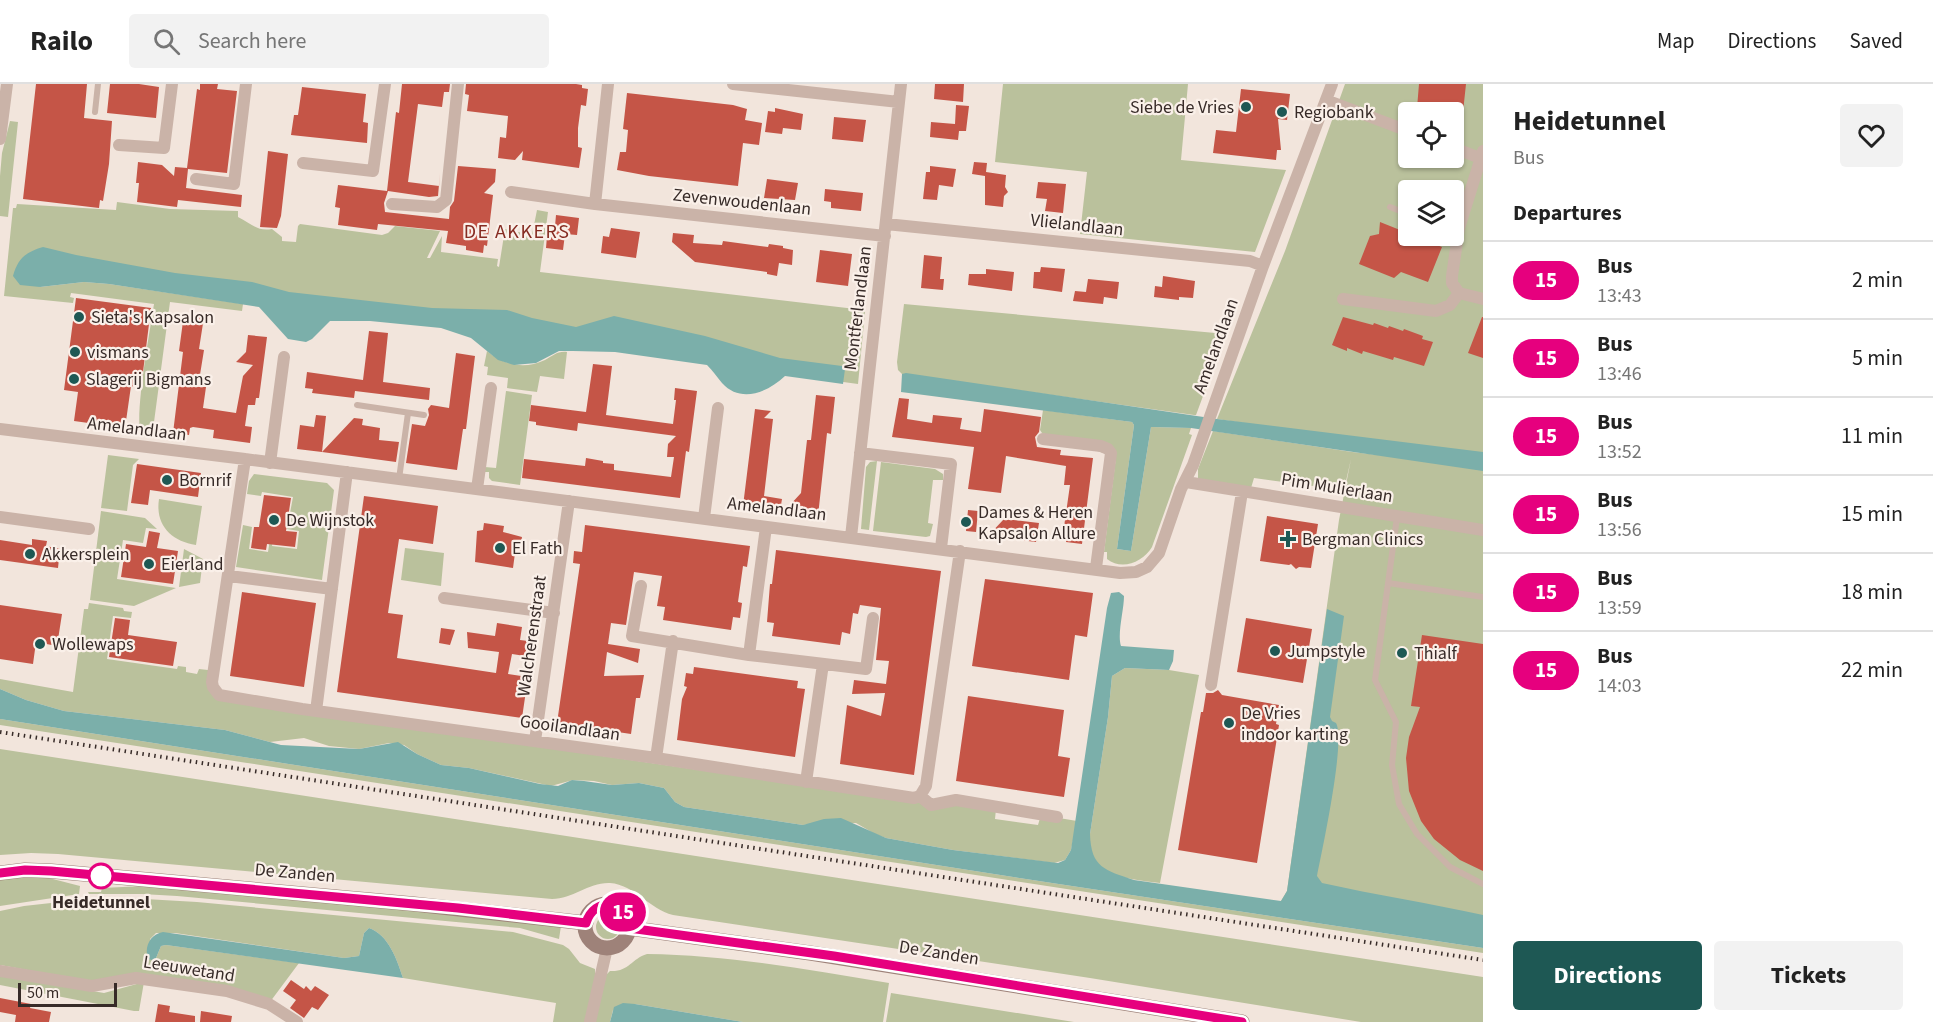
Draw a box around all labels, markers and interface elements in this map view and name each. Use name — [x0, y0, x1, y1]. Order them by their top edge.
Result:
search box — [129, 14, 549, 68]
text: Railo — [30, 21, 93, 61]
icon: search — [150, 25, 183, 58]
text: Search here — [198, 25, 306, 57]
text: Map — [1657, 26, 1695, 56]
text: Directions — [1728, 26, 1816, 56]
text: Saved — [1849, 26, 1903, 56]
place label: Siebe de Vries — [1130, 95, 1234, 120]
marker: Siebe de Vries — [1239, 100, 1253, 114]
place label: Regiobank — [1294, 100, 1374, 125]
text: Heidetunnel — [1513, 101, 1666, 141]
map controls — [1398, 102, 1464, 246]
button: locate — [1398, 102, 1464, 168]
button: heart — [1840, 104, 1903, 167]
marker: Regiobank — [1275, 105, 1289, 119]
text: Bus — [1513, 144, 1544, 172]
button: layers — [1398, 180, 1464, 246]
street label: Zevenwoudenlaan — [671, 182, 813, 222]
text: Departures — [1513, 197, 1622, 229]
street label: Vlielandlaan — [1029, 208, 1125, 242]
district label: DE AKKERS — [464, 218, 570, 246]
street label: Montferlandlaan — [838, 244, 878, 372]
text: Bus — [1597, 250, 1633, 282]
text: 2 min — [1852, 264, 1903, 296]
text: 15 — [1535, 265, 1557, 295]
text: 13:43 — [1597, 282, 1642, 310]
street label: Amelandlaan — [1187, 295, 1245, 397]
place label: Sieta's Kapsalon — [91, 305, 214, 330]
marker: Sieta's Kapsalon — [72, 310, 86, 324]
text: Bus — [1597, 328, 1633, 360]
place label: vismans — [87, 340, 149, 365]
text: 5 min — [1852, 342, 1903, 374]
text: 15 — [1535, 343, 1557, 373]
marker: vismans — [68, 345, 82, 359]
text: 13:46 — [1597, 360, 1642, 388]
place label: Slagerij Bigmans — [86, 367, 211, 392]
marker: Slagerij Bigmans — [67, 372, 81, 386]
text: Bus — [1597, 406, 1633, 438]
street label: Amelandlaan — [86, 411, 188, 447]
text: 11 min — [1841, 420, 1903, 452]
text: 15 — [1535, 421, 1557, 451]
text: 13:52 — [1597, 438, 1642, 466]
street label: Pim Mulierlaan — [1279, 467, 1395, 509]
place label: Bornrif — [179, 468, 232, 493]
marker: Bornrif — [160, 473, 174, 487]
text: Bus — [1597, 484, 1633, 516]
street label: Amelandlaan — [726, 491, 828, 527]
text: 15 min — [1841, 498, 1903, 530]
text: 15 — [1535, 499, 1557, 529]
place label: Dames & Heren Kapsalon Allure — [978, 500, 1096, 546]
place label: De Wijnstok — [286, 508, 374, 533]
marker: De Wijnstok — [267, 513, 281, 527]
marker: Dames & Heren Kapsalon Allure — [959, 515, 973, 529]
text: 13:56 — [1597, 516, 1642, 544]
place label: Bergman Clinics — [1302, 527, 1423, 552]
marker: Bergman Clinics — [1279, 530, 1297, 548]
place label: El Fath — [512, 536, 563, 561]
marker: El Fath — [493, 541, 507, 555]
place label: Akkersplein — [42, 542, 130, 567]
marker: Akkersplein — [23, 547, 37, 561]
place label: Eierland — [161, 552, 224, 577]
marker: Eierland — [142, 557, 156, 571]
text: Bus — [1597, 562, 1633, 594]
street label: Walcherenstraat — [511, 574, 553, 698]
text: 18 min — [1841, 576, 1903, 608]
text: 15 — [1535, 577, 1557, 607]
text: 13:59 — [1597, 594, 1642, 622]
place label: Wollewaps — [52, 632, 133, 657]
marker: Wollewaps — [33, 637, 47, 651]
place label: Jumpstyle — [1287, 639, 1366, 664]
text: Bus — [1597, 640, 1633, 672]
place label: Thialf — [1414, 641, 1458, 666]
marker: Jumpstyle — [1268, 644, 1282, 658]
marker: Thialf — [1395, 646, 1409, 660]
text: 22 min — [1841, 654, 1903, 686]
text: 15 — [1535, 655, 1557, 685]
text: 14:03 — [1597, 672, 1642, 700]
place label: De Vries indoor karting — [1241, 701, 1348, 747]
street label: Gooilandlaan — [518, 709, 622, 747]
marker: De Vries indoor karting — [1222, 716, 1236, 730]
street label: De Zanden — [254, 857, 336, 889]
marker: Heidetunnel — [88, 863, 114, 889]
place label: Heidetunnel — [52, 890, 150, 915]
line badge: 15 — [596, 892, 650, 932]
text: 15 — [612, 897, 634, 927]
street label: De Zanden — [897, 934, 981, 972]
button: Directions — [1513, 941, 1702, 1010]
button: Tickets — [1714, 941, 1903, 1010]
street label: Leeuwetand — [141, 949, 237, 989]
scale bar — [18, 980, 117, 1008]
text: 50 m — [27, 982, 59, 1004]

